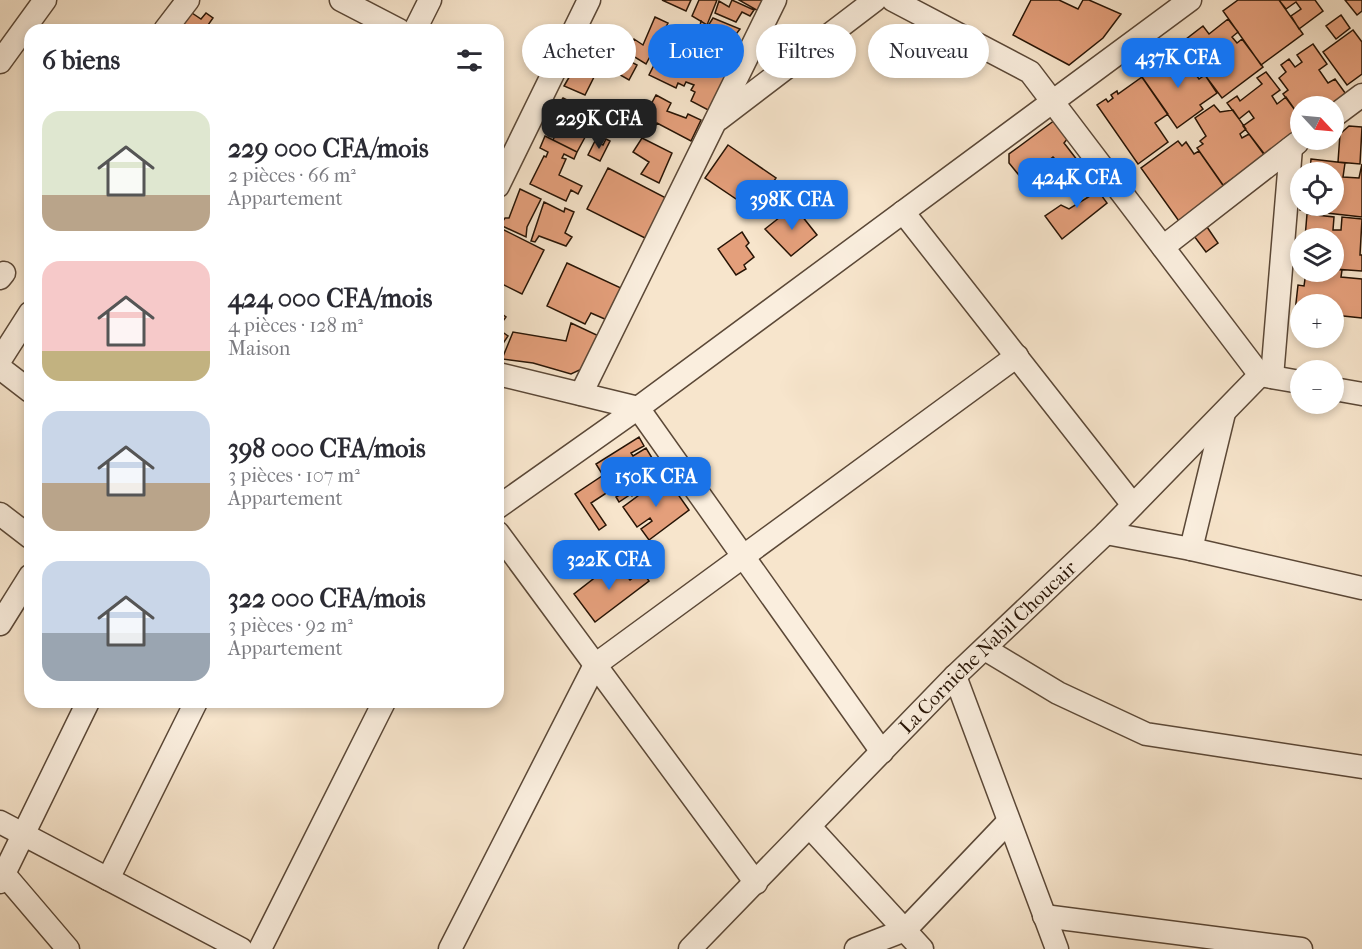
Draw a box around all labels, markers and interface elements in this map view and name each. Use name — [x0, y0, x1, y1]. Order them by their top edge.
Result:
chip: Acheter — [522, 24, 636, 78]
chip: Louer — [648, 24, 744, 78]
chip: Filtres — [756, 24, 856, 78]
chip: Nouveau — [868, 24, 989, 78]
pin: 437K CFA — [1116, 38, 1240, 89]
icon: filters — [453, 44, 486, 77]
text: 6 biens — [42, 45, 120, 76]
text: 437K CFA — [1135, 46, 1221, 69]
north arrow — [1290, 96, 1344, 150]
map controls — [1290, 96, 1344, 414]
pin: 229K CFA — [537, 99, 661, 150]
text: 229K CFA — [556, 107, 642, 130]
text: 229 000 CFA/mois — [228, 133, 429, 164]
icon: home — [90, 135, 162, 207]
pin: 424K CFA — [1015, 158, 1139, 209]
button: locate — [1290, 162, 1344, 216]
text: 2 pièces · 66 m² — [228, 164, 356, 187]
text: 424K CFA — [1032, 166, 1122, 189]
pin: 398K CFA — [730, 180, 854, 231]
text: Appartement — [228, 187, 343, 210]
text: 398K CFA — [750, 188, 834, 211]
button: layers — [1290, 228, 1344, 282]
text: 424 000 CFA/mois — [228, 283, 432, 314]
icon: home — [90, 285, 162, 357]
button: + — [1290, 294, 1344, 348]
text: 4 pièces · 128 m² — [228, 314, 363, 337]
text: Maison — [228, 337, 290, 360]
button: − — [1290, 360, 1344, 414]
text: 398 000 CFA/mois — [228, 433, 426, 464]
icon: home — [90, 435, 162, 507]
pin: 150K CFA — [594, 457, 718, 508]
text: 3 pièces · 107 m² — [228, 464, 360, 487]
text: 150K CFA — [615, 465, 697, 488]
text: Appartement — [228, 487, 343, 510]
pin: 322K CFA — [547, 540, 671, 591]
text: 322K CFA — [567, 548, 651, 571]
street label: La Corniche Nabil Choucair — [895, 556, 1081, 738]
text: 322 000 CFA/mois — [228, 583, 426, 614]
icon: home — [90, 585, 162, 657]
text: 3 pièces · 92 m² — [228, 614, 353, 637]
text: Appartement — [228, 637, 343, 660]

